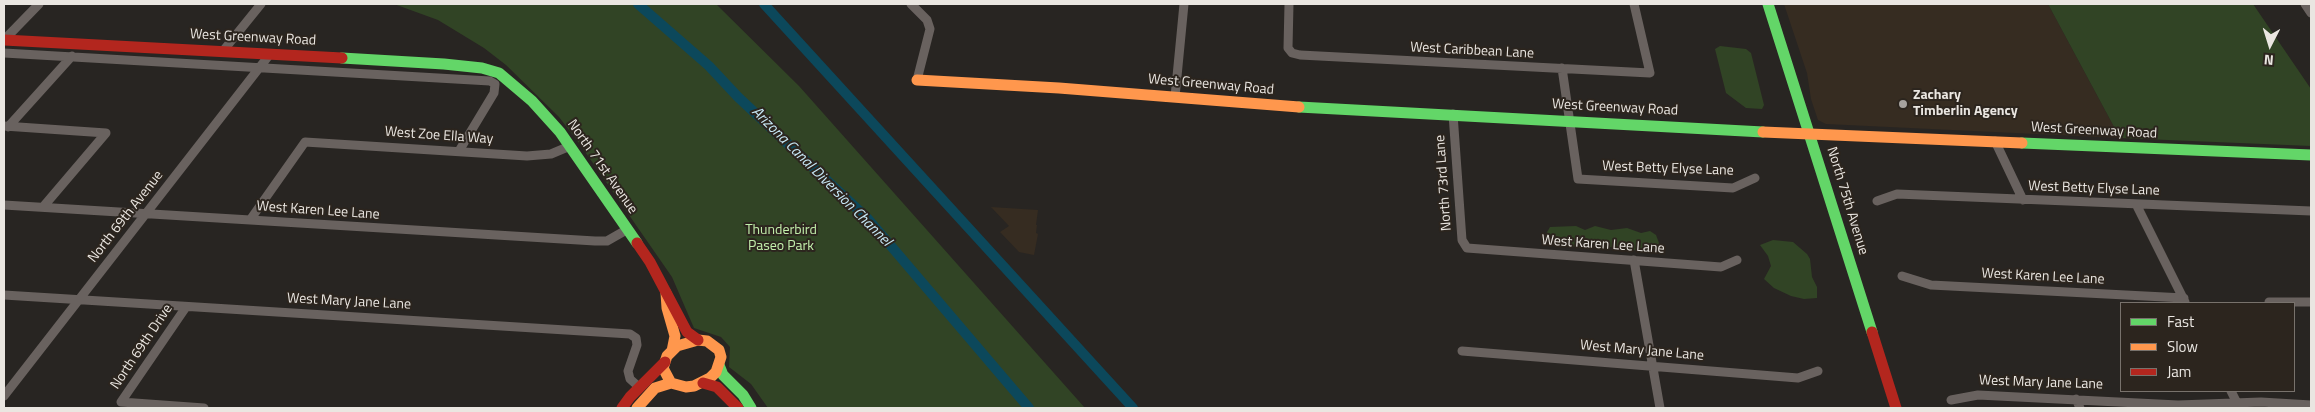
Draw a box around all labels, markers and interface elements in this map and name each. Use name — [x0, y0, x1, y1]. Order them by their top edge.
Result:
north arrow — [2245, 20, 2295, 70]
street label: West Greenway Road — [189, 26, 317, 50]
street label: West Caribbean Lane — [1410, 39, 1534, 63]
text: N — [2263, 50, 2274, 71]
street label: West Greenway Road — [1147, 71, 1275, 99]
place label: Zachary Timberlin Agency — [1913, 88, 2018, 120]
street label: West Greenway Road — [1551, 96, 1679, 120]
marker: Zachary Timberlin Agency — [1897, 98, 1909, 110]
water label: Arizona Canal Diversion Channel — [747, 103, 895, 251]
street label: North 71st Avenue — [563, 117, 641, 217]
street label: West Greenway Road — [2030, 119, 2158, 143]
street label: West Zoe Ella Way — [384, 124, 494, 148]
street label: North 73rd Lane — [1432, 134, 1456, 232]
street label: North 75th Avenue — [1823, 145, 1871, 257]
street label: West Betty Elyse Lane — [1602, 158, 1734, 180]
street label: North 69th Avenue — [85, 168, 167, 266]
street label: West Betty Elyse Lane — [2028, 178, 2160, 200]
street label: West Karen Lee Lane — [256, 198, 380, 224]
park label: Thunderbird Paseo Park — [745, 223, 817, 256]
street label: West Karen Lee Lane — [1541, 232, 1665, 258]
street label: West Karen Lee Lane — [1981, 265, 2105, 289]
street label: West Mary Jane Lane — [287, 290, 411, 314]
street label: North 69th Drive — [107, 301, 177, 393]
legend — [2120, 302, 2295, 392]
text: Fast — [2167, 310, 2194, 333]
text: Slow — [2167, 335, 2198, 358]
street label: West Mary Jane Lane — [1579, 337, 1705, 365]
text: Jam — [2167, 360, 2191, 383]
street label: West Mary Jane Lane — [1979, 372, 2103, 394]

